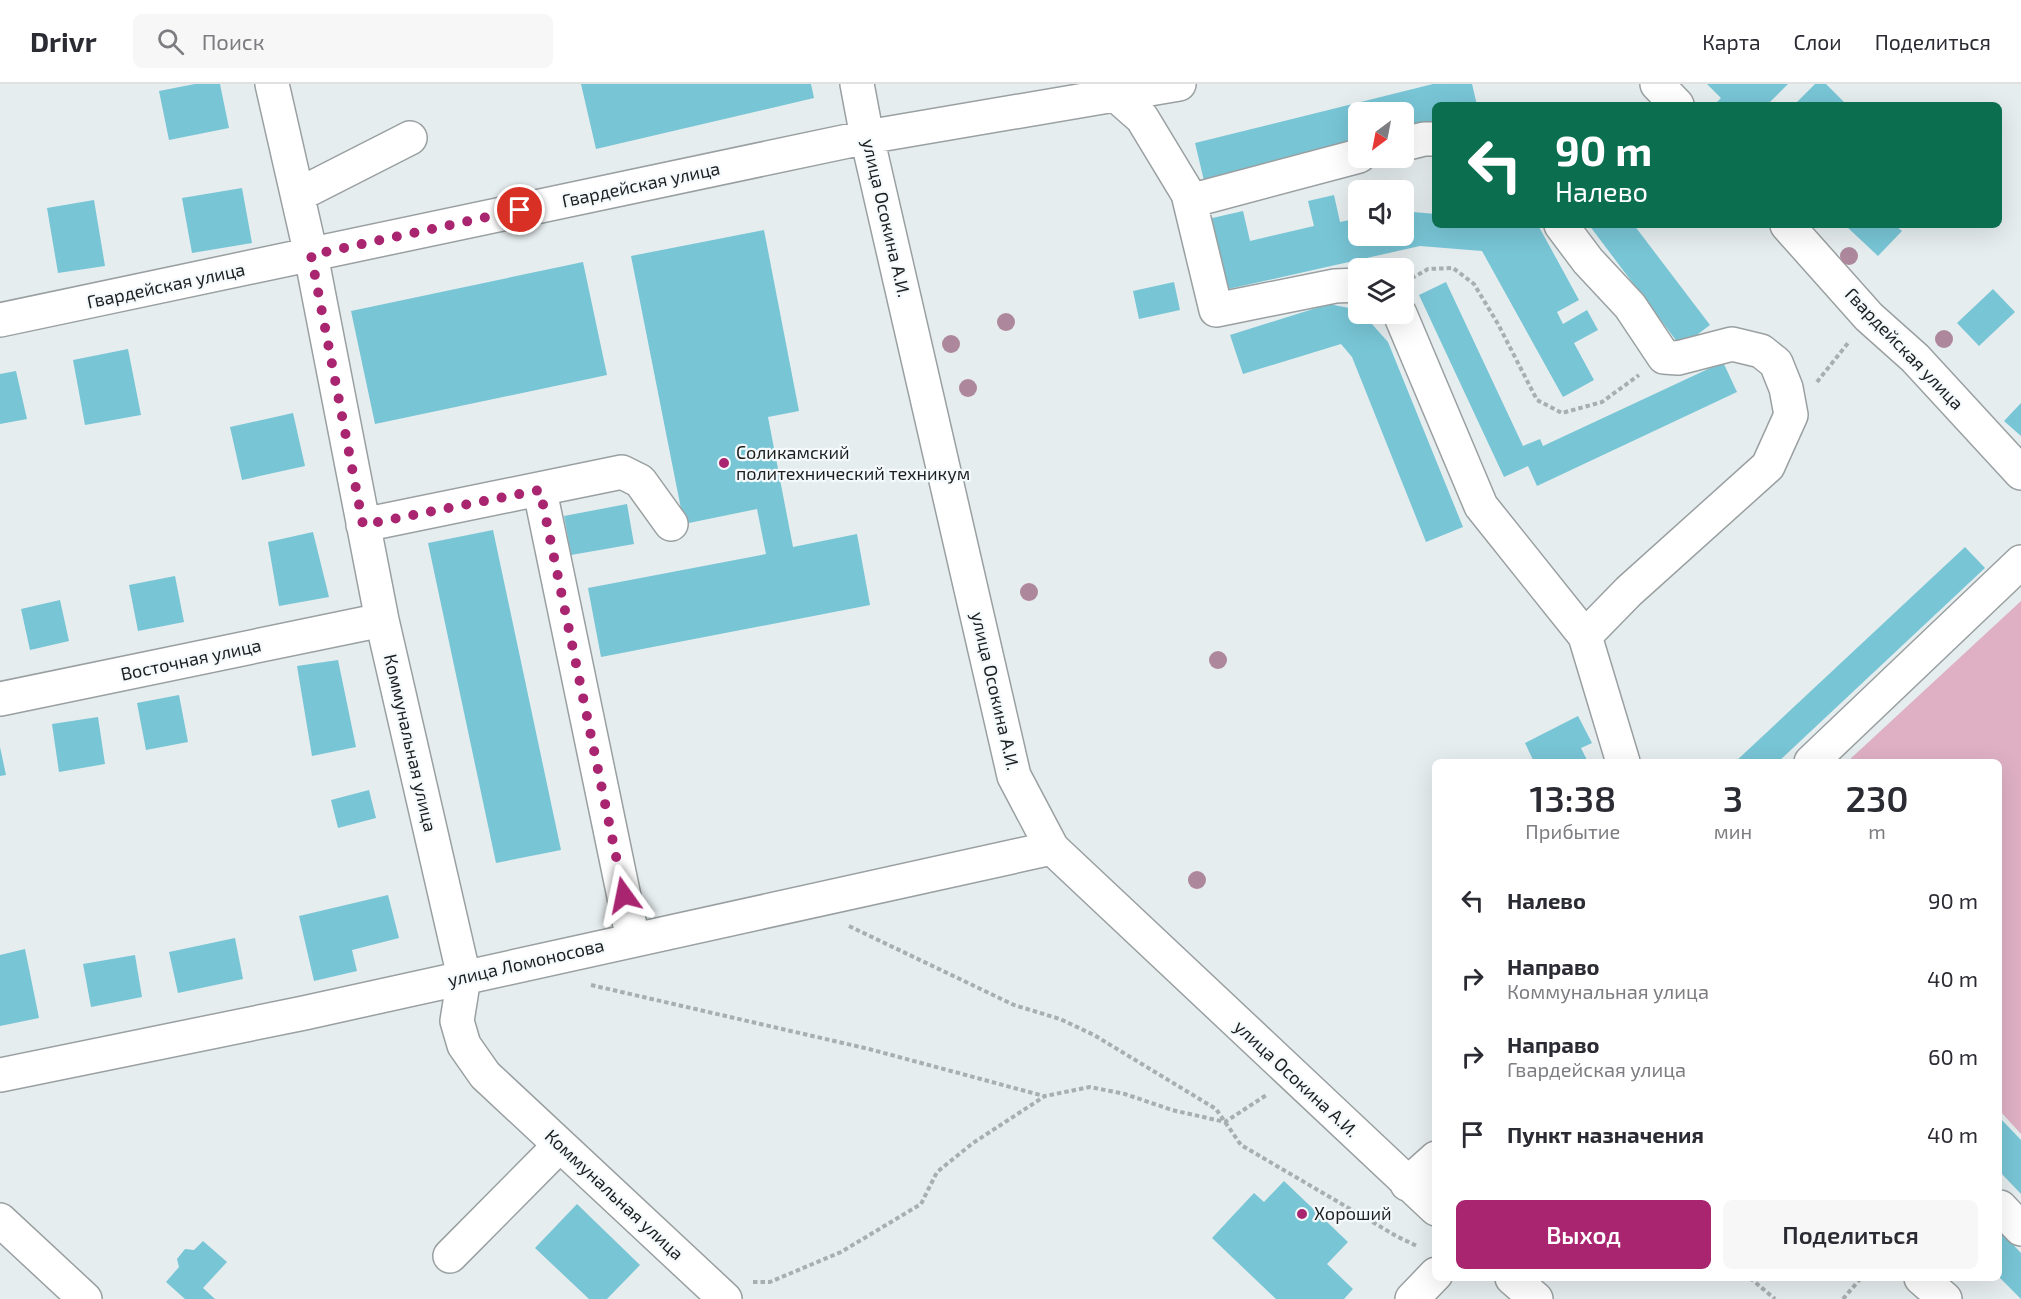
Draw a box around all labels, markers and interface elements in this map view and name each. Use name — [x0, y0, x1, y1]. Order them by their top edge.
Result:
search box — [133, 14, 553, 68]
text: Drivr — [30, 24, 97, 58]
icon: search — [154, 25, 187, 58]
text: Поиск — [202, 28, 264, 54]
text: Карта — [1702, 29, 1761, 54]
text: Слои — [1794, 29, 1842, 54]
text: Поделиться — [1875, 29, 1991, 54]
north arrow — [1348, 102, 1414, 168]
map controls — [1348, 102, 1414, 324]
text: 90 m — [1555, 124, 1652, 174]
icon: left — [1456, 126, 1534, 204]
street label: улица Осокина А.И. — [858, 136, 916, 299]
street label: Гвардейская улица — [560, 157, 722, 212]
text: Налево — [1555, 175, 1648, 207]
button: sound — [1348, 180, 1414, 246]
pin — [494, 184, 545, 235]
icon: arrive — [503, 193, 536, 226]
street label: Гвардейская улица — [85, 258, 247, 313]
button: layers — [1348, 258, 1414, 324]
street label: Гвардейская улица — [1841, 283, 1969, 414]
place label: Соликамский политехнический техникум — [736, 441, 970, 484]
marker: Соликамский политехнический техникум — [717, 456, 731, 470]
street label: улица Осокина А.И. — [967, 609, 1025, 772]
street label: Восточная улица — [118, 633, 263, 685]
street label: Коммунальная улица — [380, 652, 442, 834]
text: 13:38 — [1530, 776, 1616, 819]
text: 3 — [1723, 776, 1743, 819]
text: 230 — [1845, 776, 1909, 819]
text: Прибытие — [1525, 819, 1620, 843]
text: мин — [1714, 819, 1752, 843]
text: m — [1868, 819, 1886, 843]
position arrow — [592, 863, 656, 927]
icon: left — [1456, 884, 1489, 917]
text: Налево — [1507, 887, 1586, 913]
text: 90 m — [1928, 887, 1978, 913]
street label: улица Ломоносова — [446, 933, 606, 991]
text: Направо — [1507, 953, 1600, 979]
icon: right — [1456, 962, 1489, 995]
text: 40 m — [1927, 965, 1978, 991]
text: Коммунальная улица — [1507, 979, 1709, 1003]
street label: улица Осокина А.И. — [1230, 1015, 1363, 1141]
text: Направо — [1507, 1031, 1600, 1057]
icon: right — [1456, 1040, 1489, 1073]
text: 60 m — [1928, 1043, 1978, 1069]
text: Гвардейская улица — [1507, 1057, 1686, 1081]
icon: arrive — [1456, 1118, 1489, 1151]
text: Пункт назначения — [1507, 1121, 1704, 1147]
text: 40 m — [1927, 1121, 1978, 1147]
street label: Коммунальная улица — [541, 1124, 689, 1264]
button: Выход — [1456, 1200, 1711, 1269]
button: Поделиться — [1723, 1200, 1978, 1269]
place label: Хороший — [1314, 1202, 1392, 1224]
marker: Хороший — [1295, 1207, 1309, 1221]

